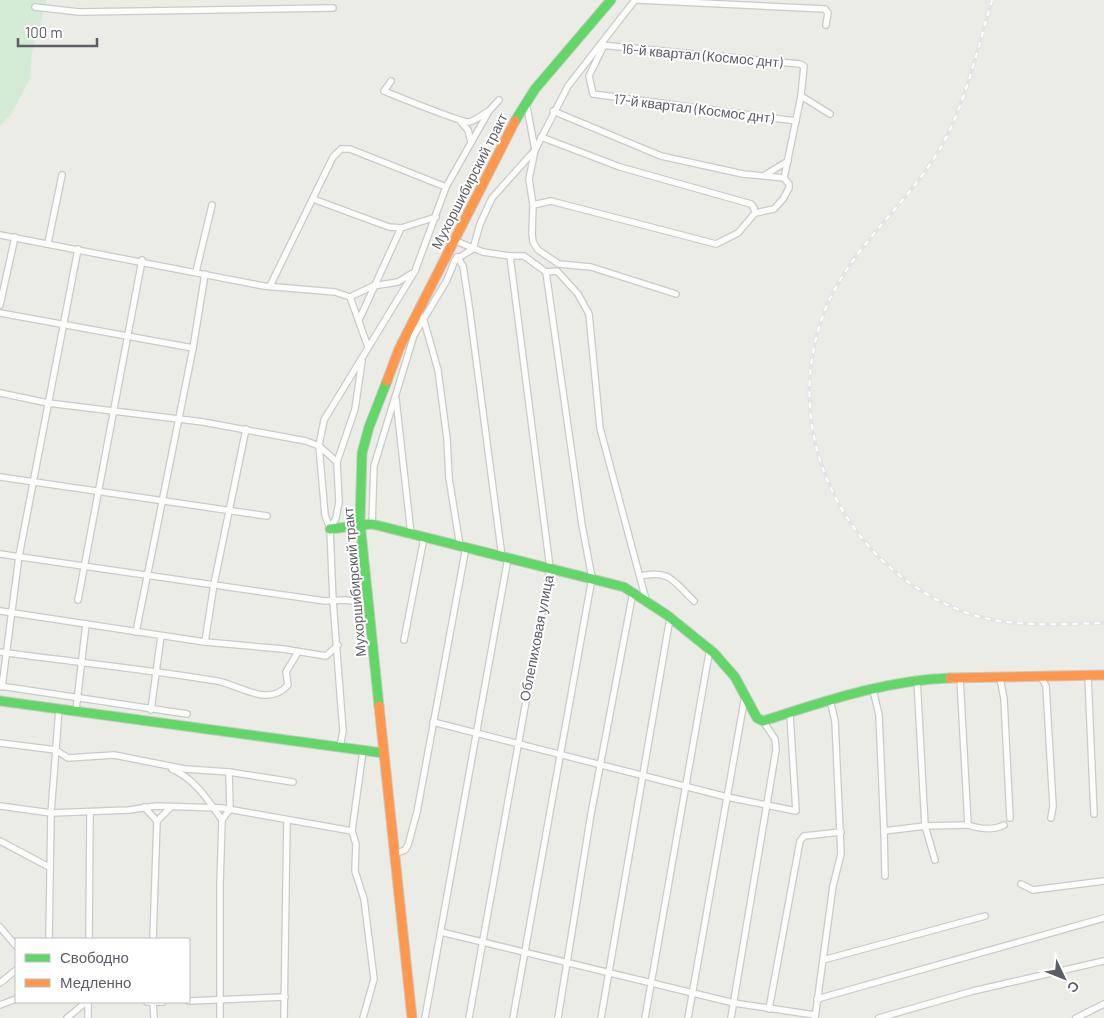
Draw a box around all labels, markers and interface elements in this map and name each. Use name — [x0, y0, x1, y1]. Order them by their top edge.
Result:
scale bar — [18, 15, 96, 47]
text: 100 m — [25, 23, 63, 41]
street label: 16-й квартал (Космос днт) — [621, 39, 784, 71]
street label: 17-й квартал (Космос днт) — [613, 90, 775, 126]
street label: Мухоршибирский тракт — [427, 110, 511, 252]
street label: Мухоршибирский тракт — [339, 506, 369, 658]
street label: Облепиховая улица — [515, 573, 557, 703]
legend — [15, 938, 190, 1003]
text: Свободно — [60, 948, 129, 966]
north arrow — [1039, 953, 1089, 1003]
text: Медленно — [60, 973, 131, 991]
text: С — [1064, 978, 1084, 997]

